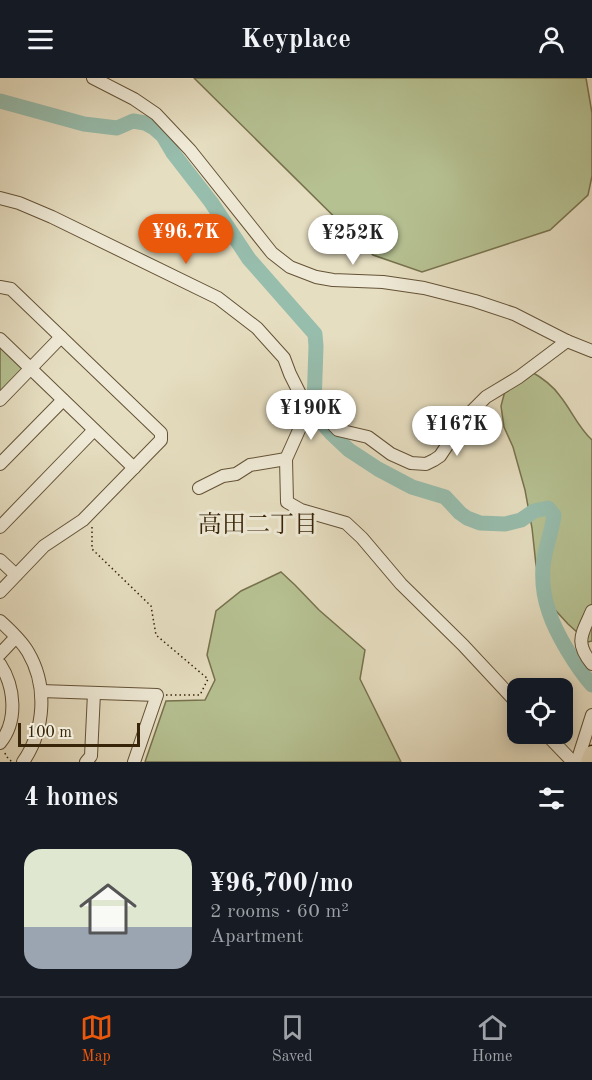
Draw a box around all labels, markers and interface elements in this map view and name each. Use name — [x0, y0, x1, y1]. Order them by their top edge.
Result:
icon: menu — [24, 23, 57, 56]
icon: person — [535, 23, 568, 56]
text: Keyplace — [241, 26, 351, 53]
pin: ¥96.7K — [137, 214, 235, 265]
pin: ¥252K — [311, 215, 395, 266]
text: ¥96.7K — [152, 223, 220, 243]
text: ¥252K — [322, 224, 384, 244]
pin: ¥190K — [269, 390, 353, 441]
text: ¥190K — [280, 399, 342, 419]
pin: ¥167K — [415, 406, 499, 457]
text: ¥167K — [426, 415, 488, 435]
district label: 高田二丁目 — [198, 511, 318, 538]
map controls — [507, 678, 573, 744]
button: locate — [507, 678, 573, 744]
scale bar — [18, 720, 140, 748]
text: 100 m — [27, 725, 72, 741]
icon: filters — [535, 782, 568, 815]
text: 4 homes — [24, 785, 118, 811]
text: ¥96,700/mo — [210, 871, 353, 897]
icon: home — [72, 873, 144, 945]
text: 2 rooms · 60 m² — [210, 902, 349, 922]
text: Apartment — [210, 927, 304, 947]
tab: Map — [80, 1011, 113, 1067]
tab: Saved — [272, 1011, 313, 1067]
tab: Home — [472, 1011, 512, 1067]

